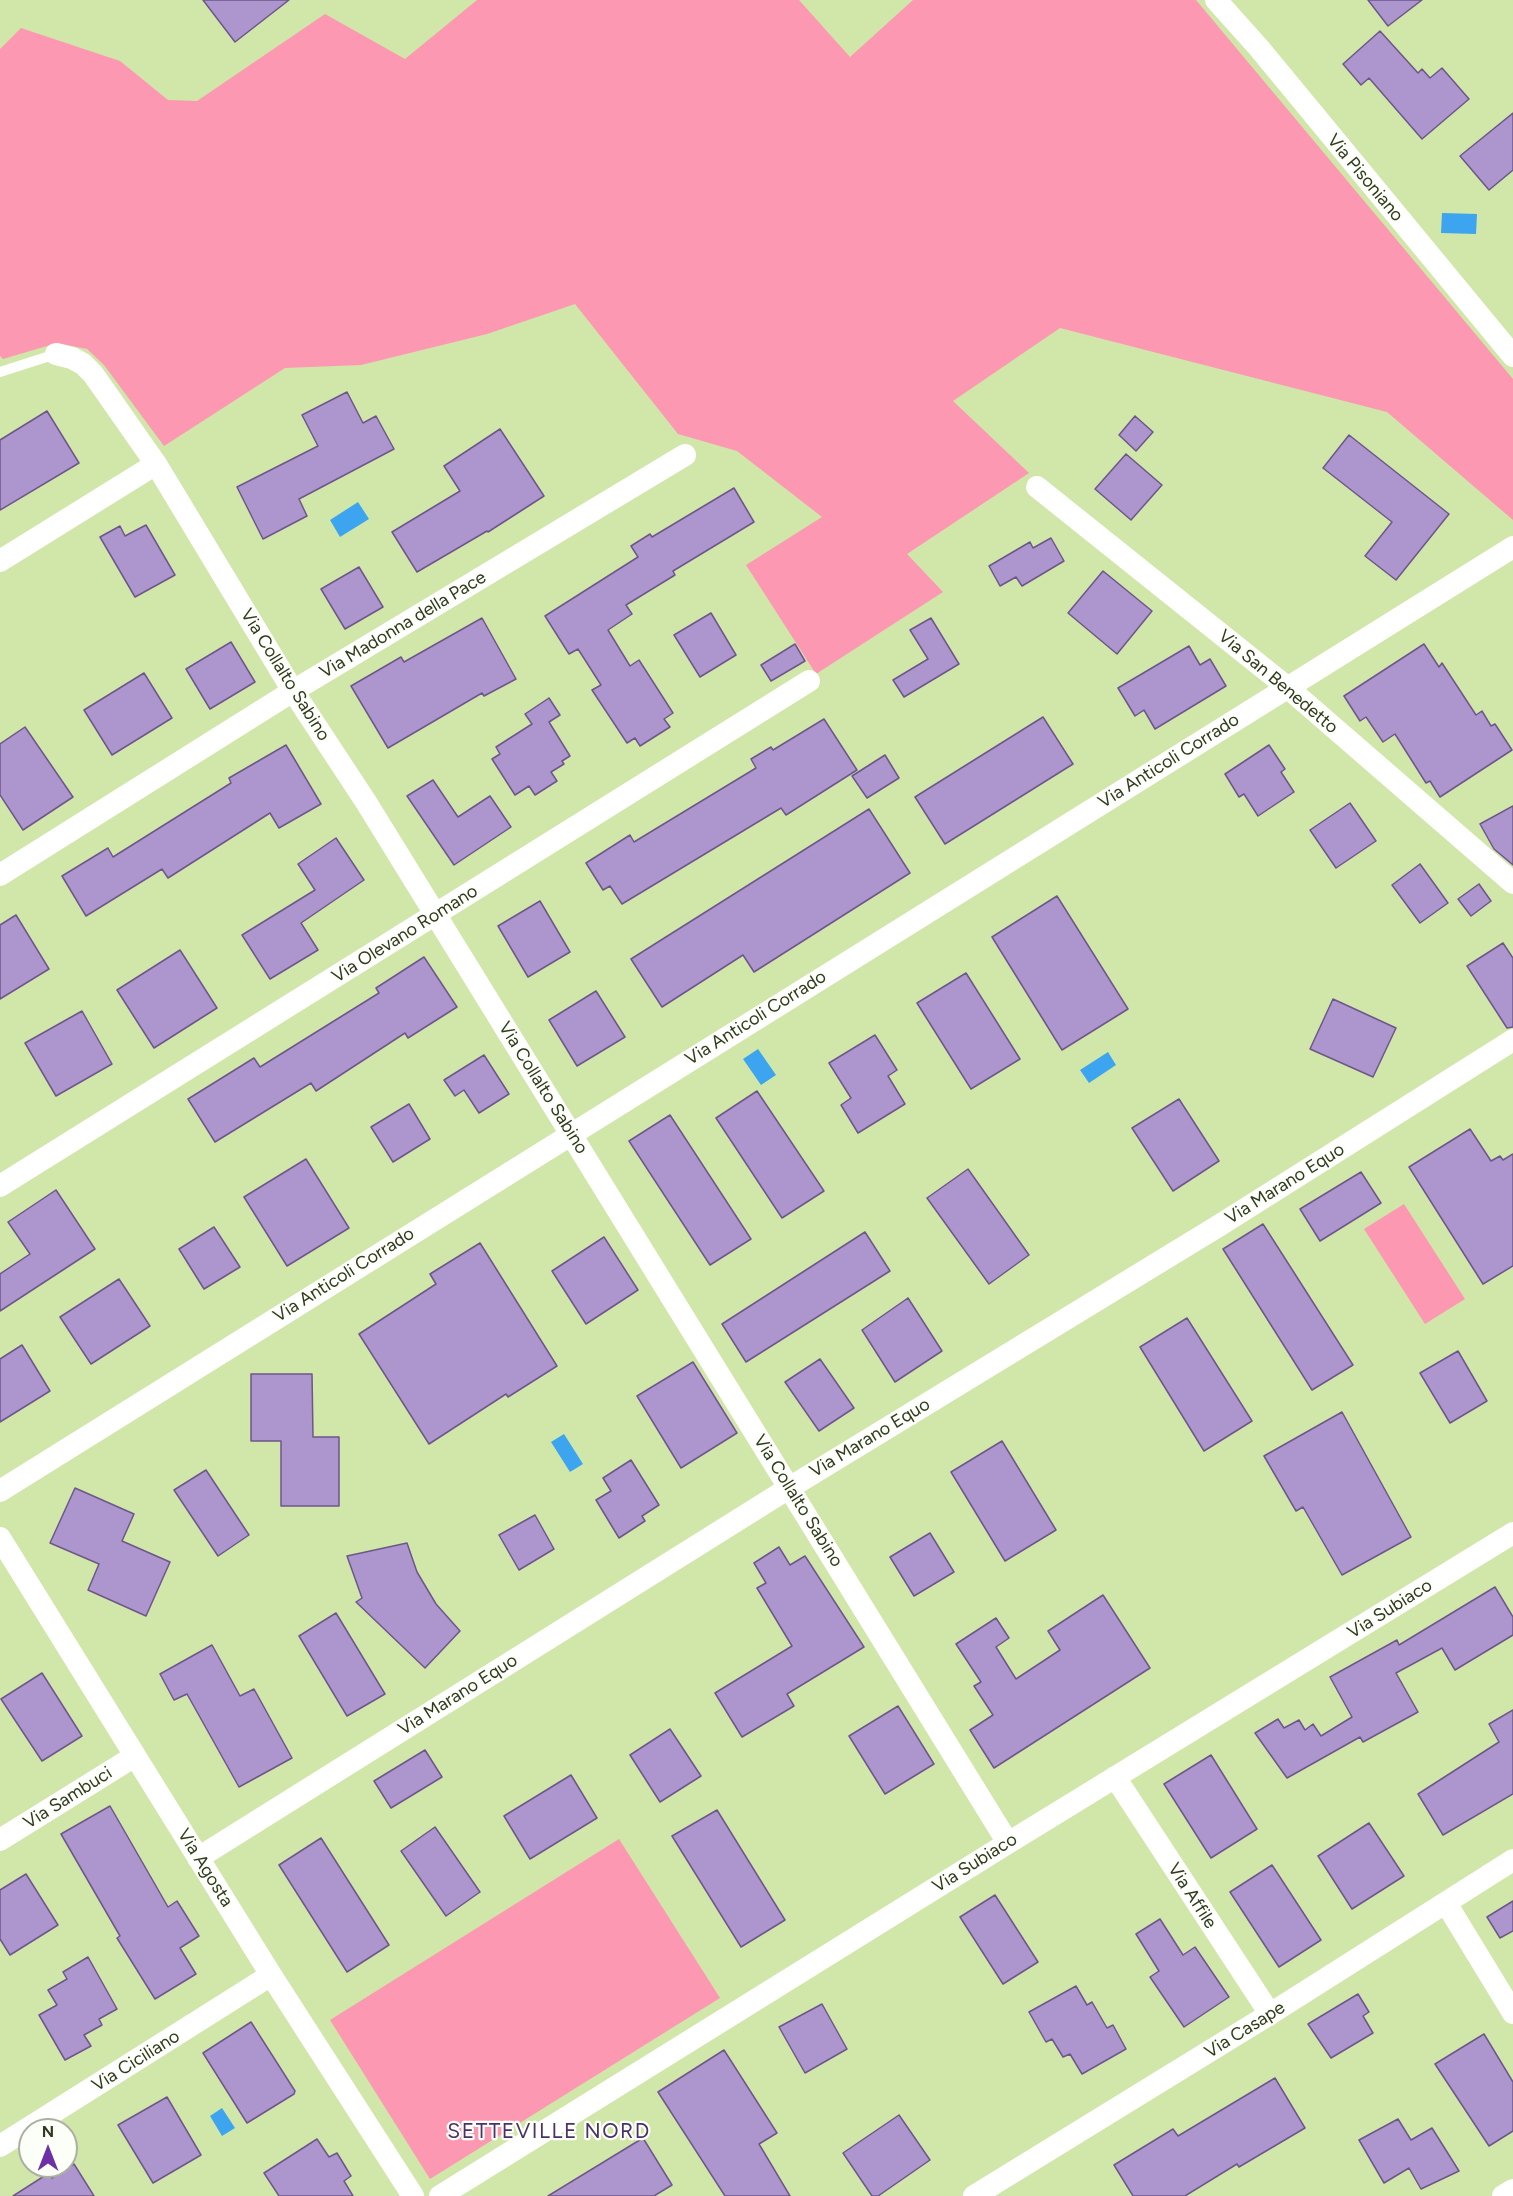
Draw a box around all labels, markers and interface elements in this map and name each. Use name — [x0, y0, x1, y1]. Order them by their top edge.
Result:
street label: Via Pisoniano — [1322, 130, 1408, 226]
street label: Via Madonna della Pace — [316, 567, 490, 683]
street label: Via Collalto Sabino — [236, 605, 334, 745]
street label: Via San Benedetto — [1214, 625, 1342, 739]
street label: Via Anticoli Corrado — [1095, 709, 1243, 813]
street label: Via Olevano Romano — [328, 880, 482, 988]
street label: Via Anticoli Corrado — [682, 966, 830, 1070]
street label: Via Collalto Sabino — [494, 1018, 592, 1158]
street label: Via Marano Equo — [1221, 1139, 1349, 1229]
street label: Via Anticoli Corrado — [270, 1223, 418, 1327]
street label: Via Marano Equo — [806, 1394, 934, 1482]
street label: Via Collalto Sabino — [749, 1431, 847, 1571]
street label: Via Subiaco — [1344, 1575, 1436, 1643]
street label: Via Marano Equo — [394, 1650, 522, 1740]
street label: Via Sambuci — [20, 1762, 116, 1834]
street label: Via Agosta — [173, 1825, 237, 1911]
street label: Via Subiaco — [929, 1829, 1021, 1897]
street label: Via Affile — [1163, 1859, 1221, 1933]
street label: Via Casape — [1201, 1997, 1289, 2063]
street label: Via Ciciliano — [88, 2026, 184, 2096]
north arrow — [18, 2118, 78, 2178]
district label: SETTEVILLE NORD — [447, 2119, 651, 2145]
text: N — [42, 2122, 54, 2141]

